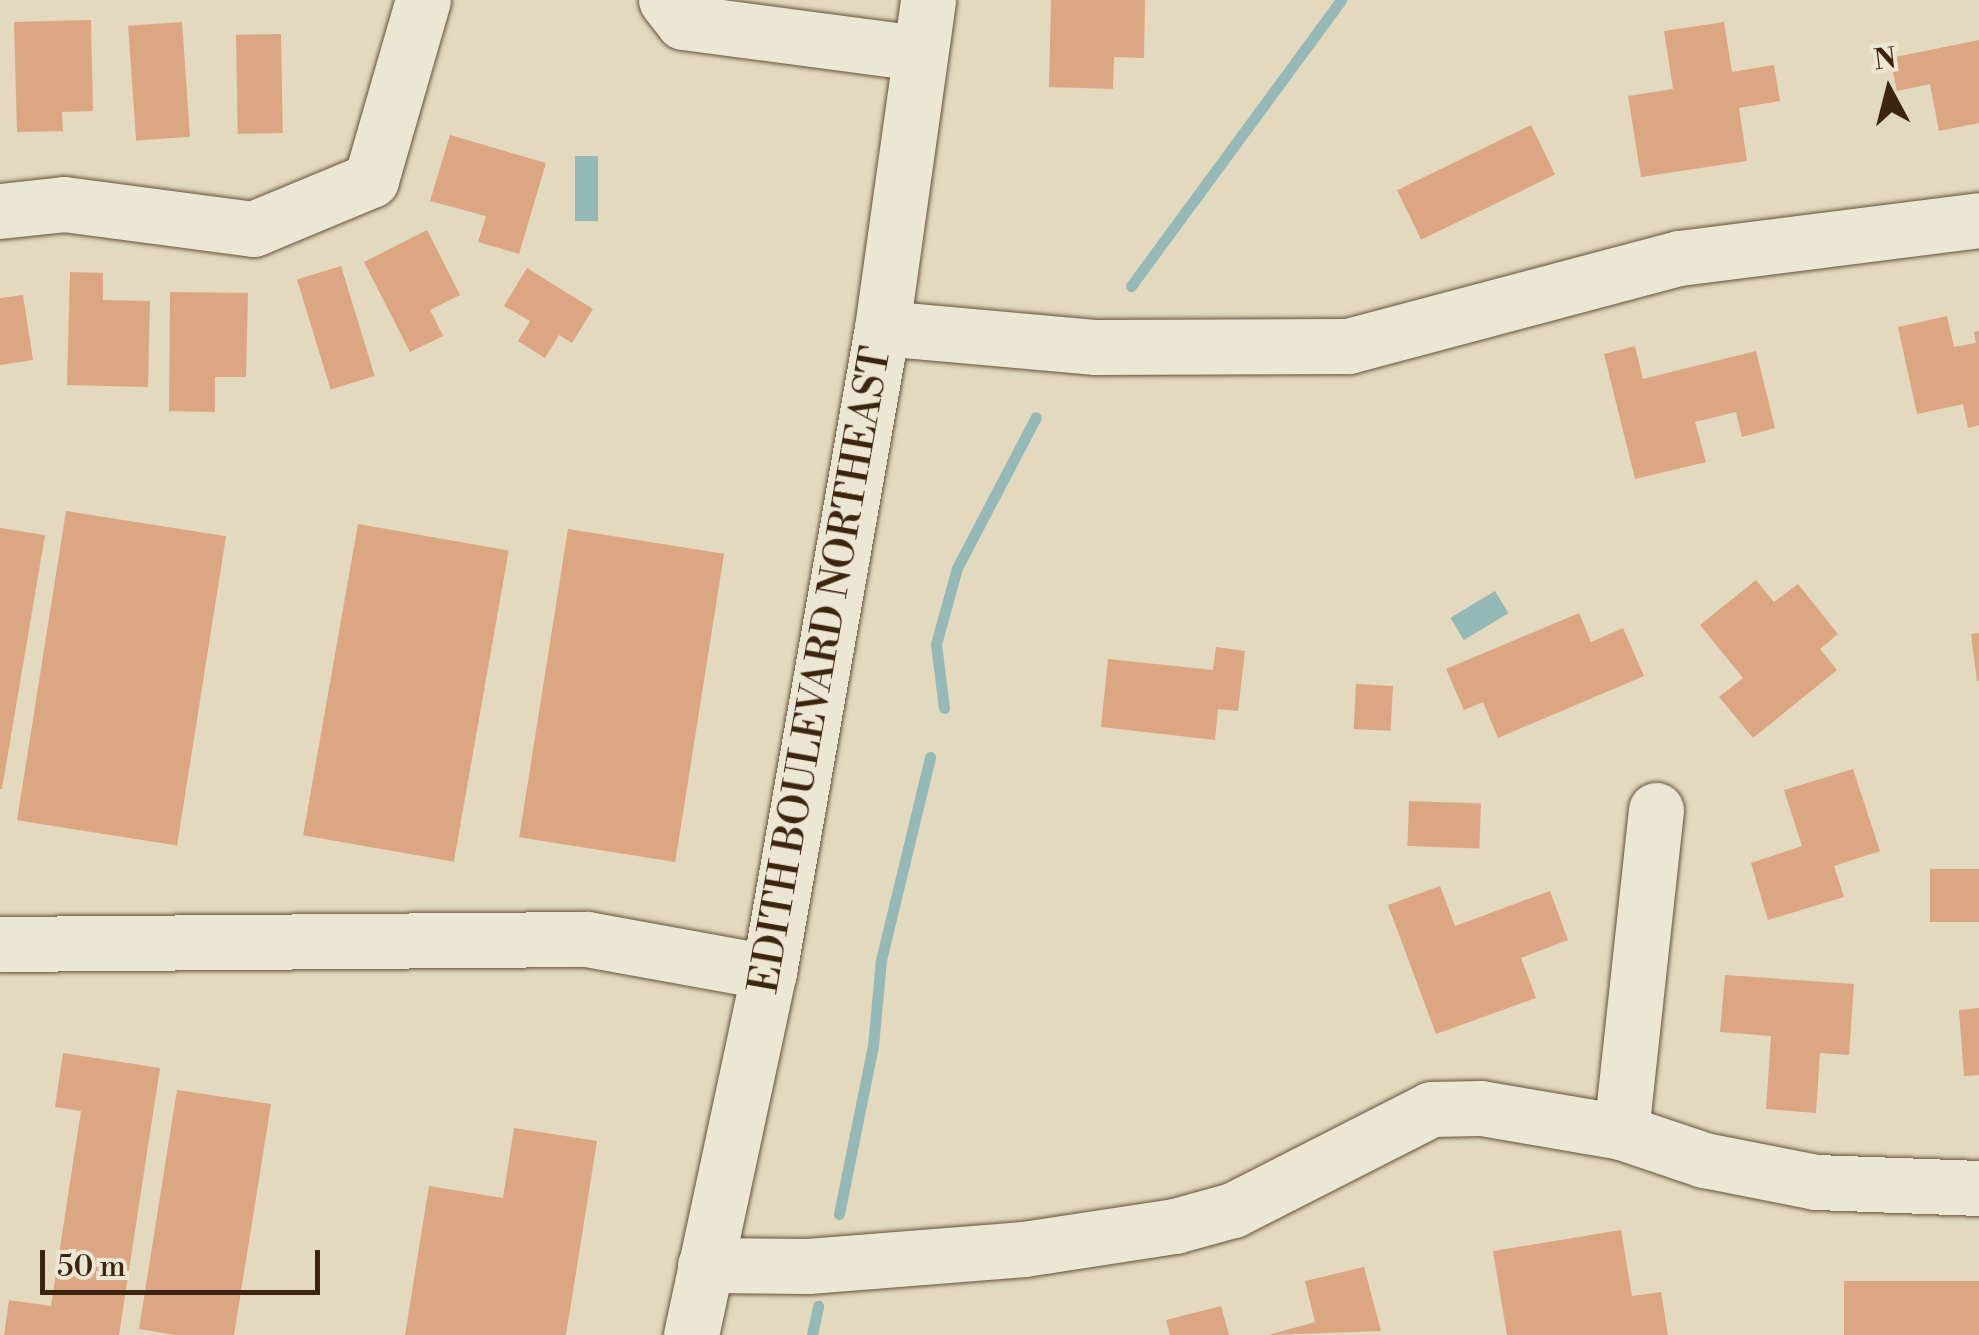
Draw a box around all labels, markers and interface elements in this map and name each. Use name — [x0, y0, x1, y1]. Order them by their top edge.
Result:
north arrow — [1839, 40, 1939, 140]
text: N — [1872, 41, 1898, 78]
street label: EDITH BOULEVARD NORTHEAST — [740, 343, 902, 997]
scale bar — [45, 1230, 325, 1292]
text: 50 m — [57, 1248, 126, 1286]

